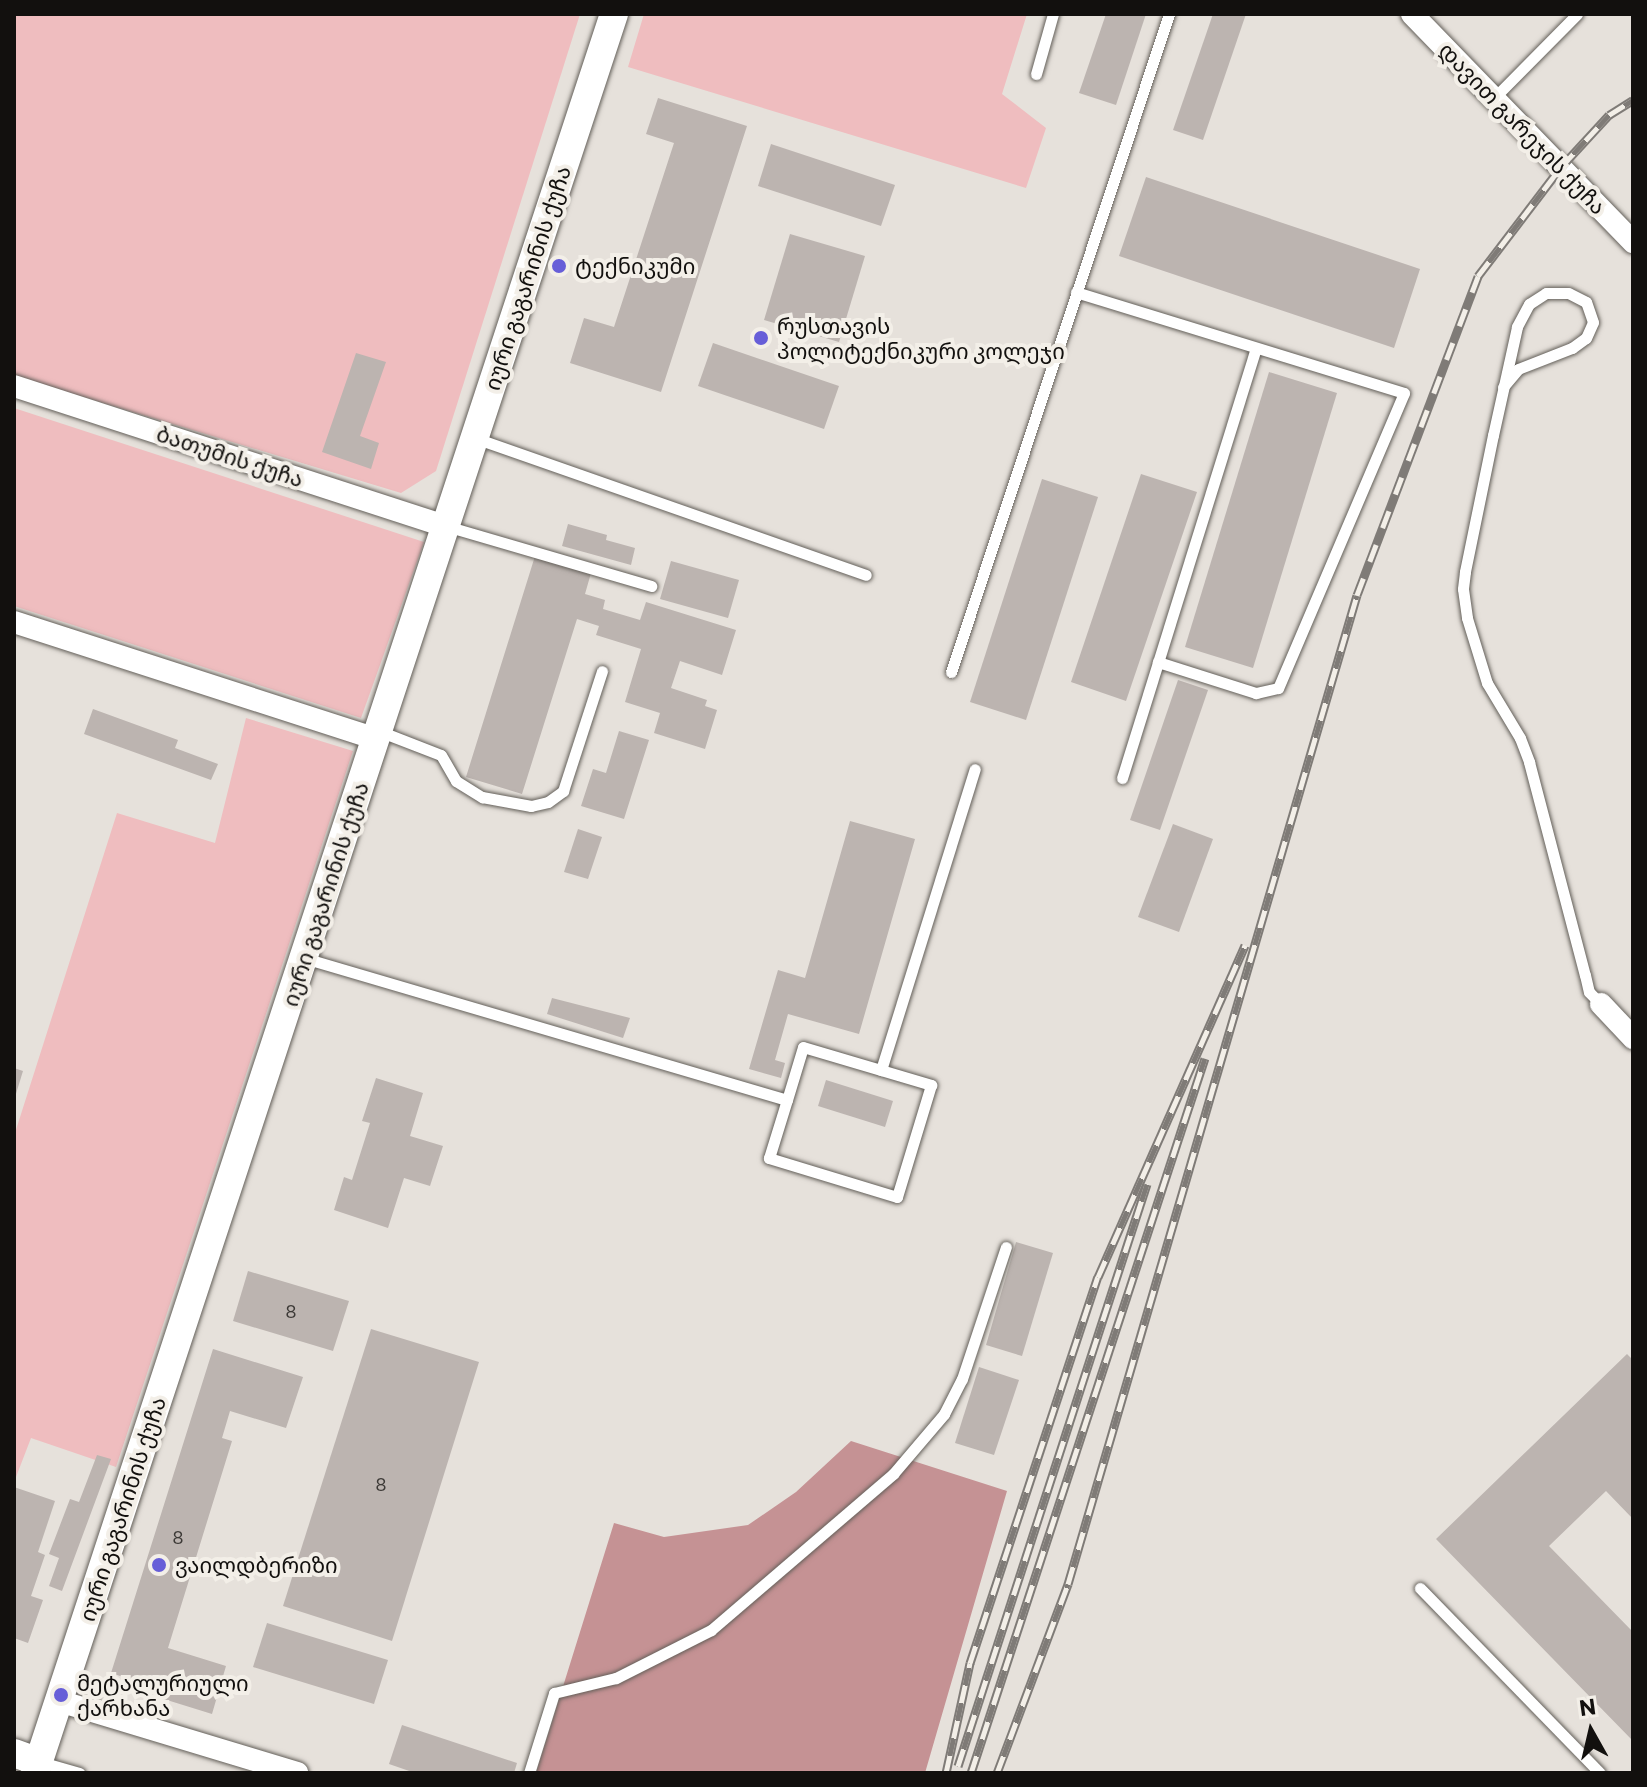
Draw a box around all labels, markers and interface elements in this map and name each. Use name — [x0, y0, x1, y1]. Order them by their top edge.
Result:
street label: დავით გარეჯის ქუჩა — [1434, 36, 1612, 220]
street label: იური გაგარინის ქუჩა — [478, 162, 576, 394]
place label: ტექნიკუმი — [575, 253, 695, 279]
marker: ტექნიკუმი — [550, 257, 568, 275]
place label: რუსთავის პოლიტექნიკური კოლეჯი — [777, 312, 1065, 364]
marker: რუსთავის პოლიტექნიკური კოლეჯი — [752, 329, 770, 347]
street label: ბათუმის ქუჩა — [153, 420, 307, 492]
street label: იური გაგარინის ქუჩა — [276, 778, 374, 1010]
house number: 8 — [286, 1300, 296, 1322]
street label: იური გაგარინის ქუჩა — [73, 1393, 171, 1625]
house number: 8 — [376, 1473, 386, 1495]
house number: 8 — [173, 1526, 183, 1548]
place label: ვაილდბერიზი — [175, 1552, 338, 1578]
marker: ვაილდბერიზი — [150, 1556, 168, 1574]
place label: მეტალურიული ქარხანა — [77, 1669, 249, 1720]
marker: მეტალურიული ქარხანა — [52, 1686, 70, 1704]
north arrow — [1551, 1691, 1631, 1771]
text: N — [1578, 1692, 1598, 1721]

